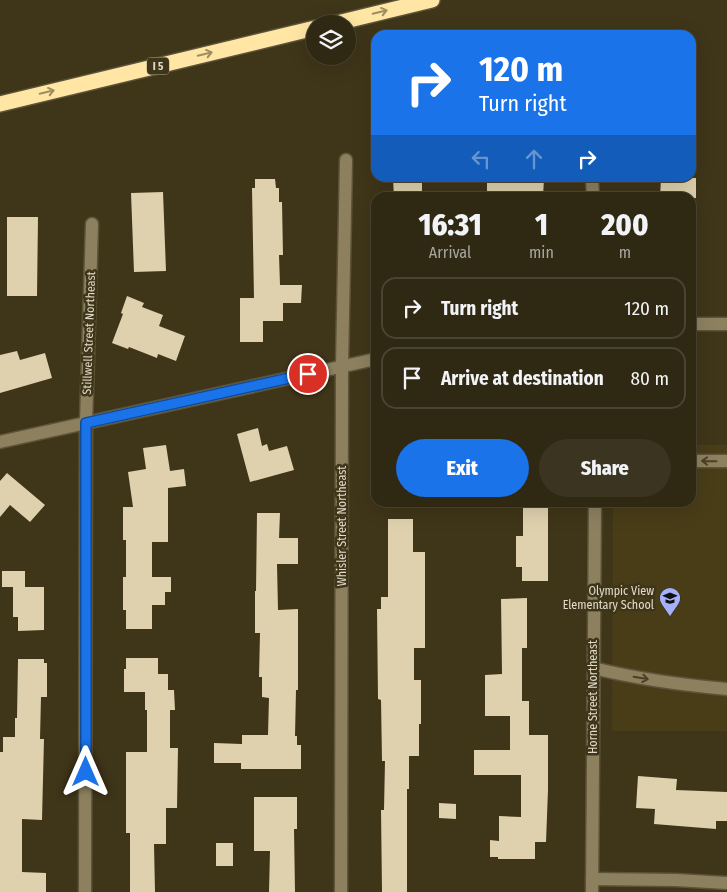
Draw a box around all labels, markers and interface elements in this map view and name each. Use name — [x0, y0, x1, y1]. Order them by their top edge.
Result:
one-way arrow — [372, 7, 388, 16]
map controls — [306, 15, 356, 65]
button: layers — [306, 15, 356, 65]
text: 120 m — [479, 48, 563, 90]
one-way arrow — [197, 49, 213, 58]
icon: right — [396, 50, 461, 115]
road number: I 5 — [147, 58, 169, 74]
one-way arrow — [39, 87, 55, 96]
text: Turn right — [479, 90, 567, 117]
icon: left — [467, 145, 495, 173]
icon: ahead — [520, 145, 548, 173]
icon: right — [573, 145, 601, 173]
text: 16:31 — [418, 207, 482, 243]
text: 1 — [535, 207, 548, 243]
text: 200 — [601, 207, 649, 243]
text: Arrival — [429, 243, 471, 262]
text: min — [529, 243, 554, 262]
text: m — [619, 243, 631, 262]
street label: Stillwell Street Northeast — [80, 271, 98, 395]
icon: right — [398, 294, 426, 322]
text: Turn right — [441, 297, 518, 320]
text: 120 m — [624, 297, 669, 320]
pin — [287, 353, 329, 395]
icon: arrive — [294, 360, 322, 388]
icon: arrive — [398, 364, 426, 392]
text: Arrive at destination — [441, 367, 604, 390]
text: 80 m — [631, 367, 669, 390]
button: Exit — [396, 439, 529, 497]
button: Share — [539, 439, 671, 497]
one-way arrow — [701, 456, 718, 466]
street label: Whisler Street Northeast — [335, 466, 349, 586]
place label: Olympic View Elementary School — [563, 584, 654, 612]
school or university icon: Olympic View Elementary School — [658, 586, 682, 617]
street label: Horne Street Northeast — [586, 640, 600, 754]
one-way arrow — [633, 674, 649, 684]
position arrow — [59, 745, 111, 797]

